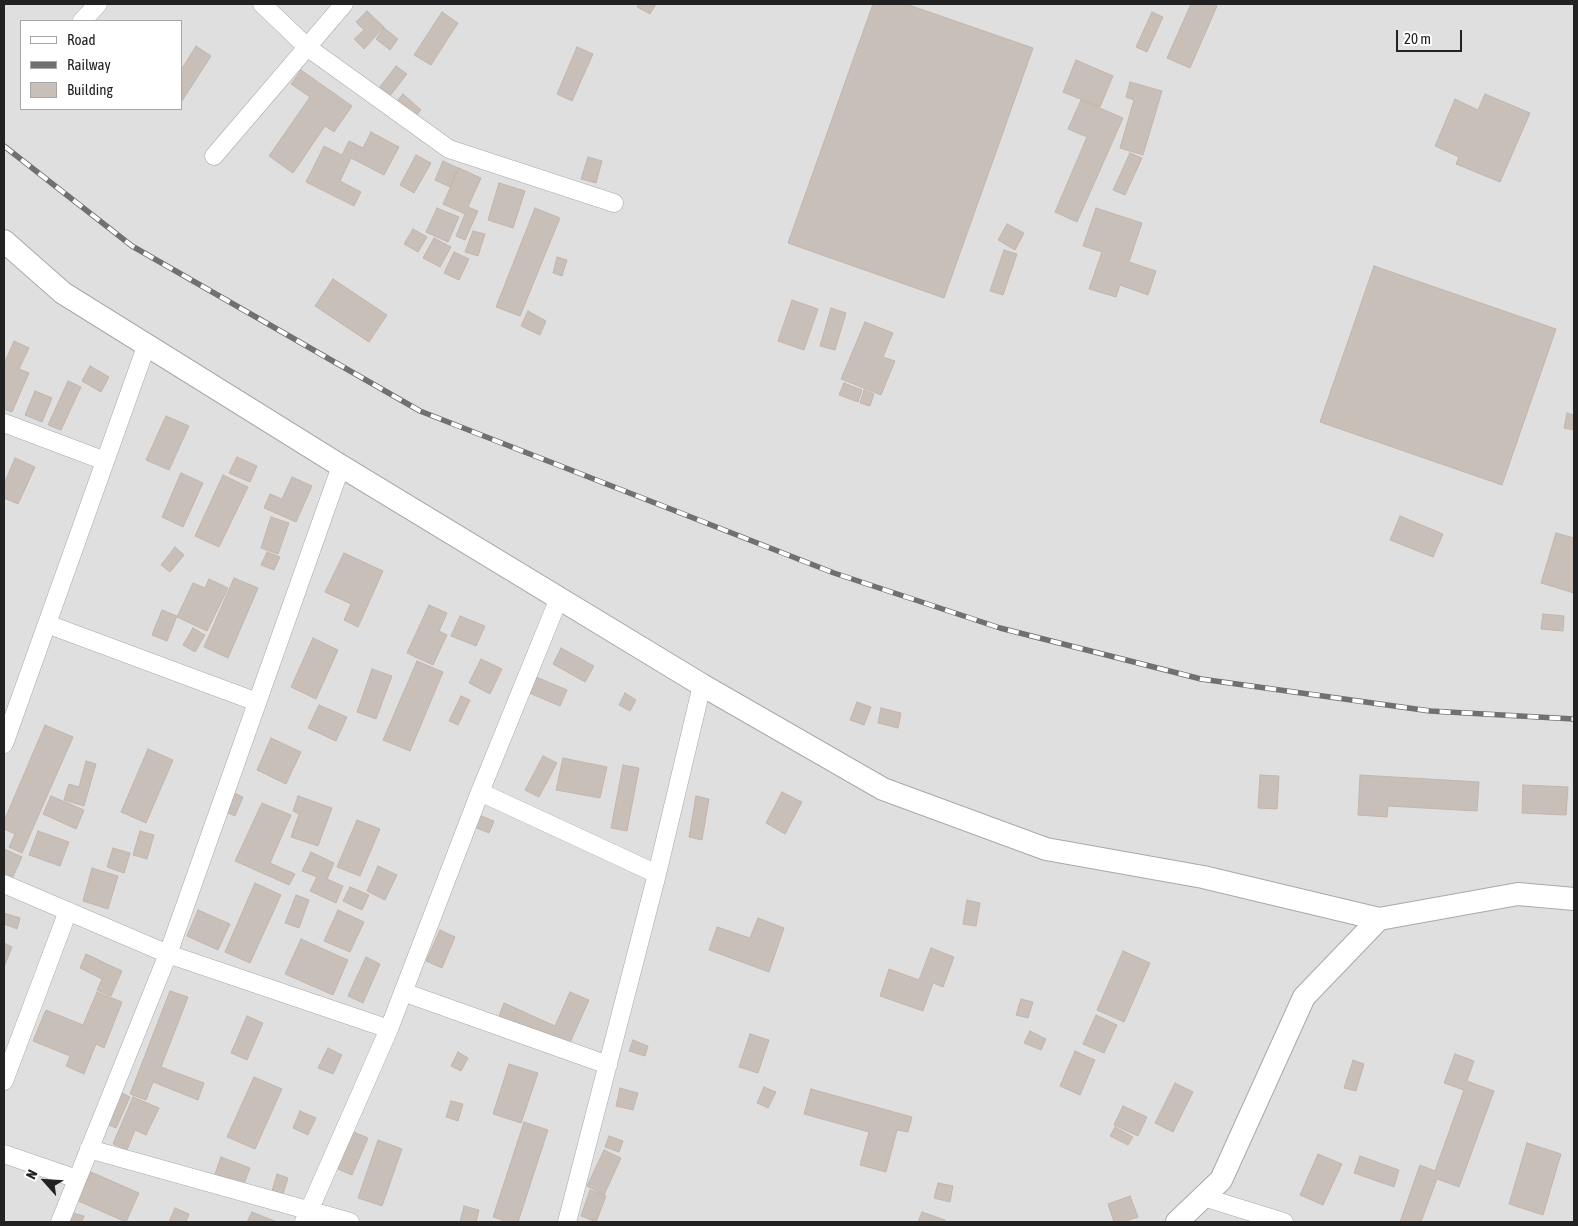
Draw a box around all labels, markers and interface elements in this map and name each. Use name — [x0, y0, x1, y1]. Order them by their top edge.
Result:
legend — [20, 20, 182, 110]
scale bar — [1398, 20, 1464, 52]
text: 20 m — [1404, 30, 1431, 47]
text: Road — [67, 31, 96, 48]
text: Railway — [67, 56, 111, 73]
text: Building — [67, 81, 113, 98]
north arrow — [20, 1156, 70, 1206]
text: N — [23, 1167, 41, 1182]

